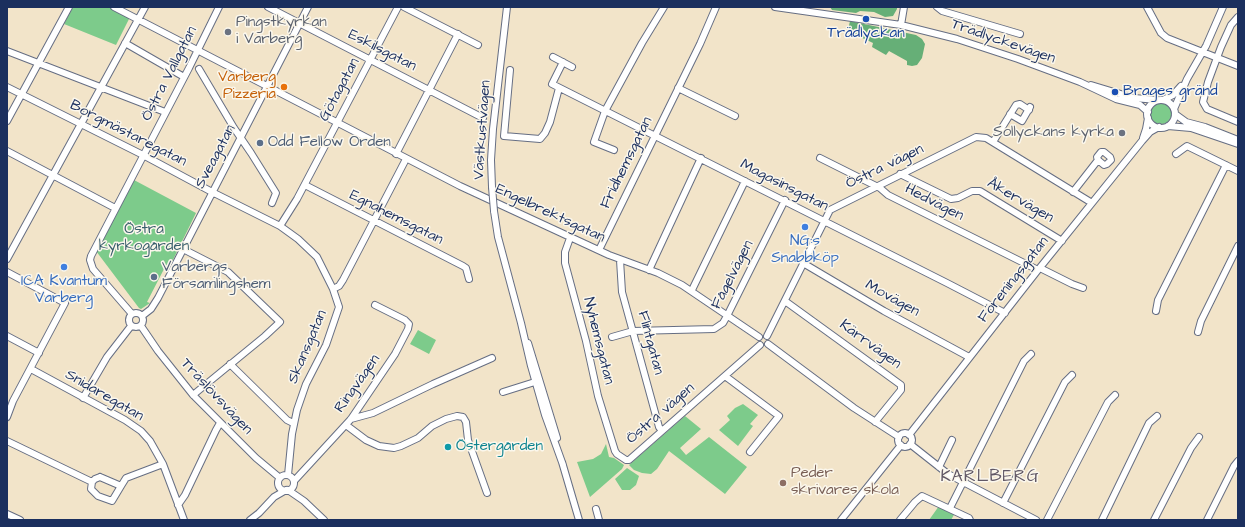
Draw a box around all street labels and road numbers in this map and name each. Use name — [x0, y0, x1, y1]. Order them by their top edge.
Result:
street label: Trädlyckevägen — [948, 16, 1058, 68]
street label: Östra Vallgatan — [138, 24, 202, 124]
street label: Eskilsgatan — [345, 26, 419, 76]
street label: Götagatan — [316, 55, 364, 125]
street label: Västkustvägen — [471, 80, 495, 180]
street label: Borgmästaregatan — [67, 97, 189, 171]
street label: Fridhemsgatan — [597, 114, 657, 212]
street label: Sveagatan — [192, 122, 240, 192]
street label: Östra vägen — [843, 140, 927, 194]
street label: Magasinsgatan — [737, 156, 831, 216]
street label: Åkervägen — [983, 175, 1057, 227]
street label: Engelbrektsgatan — [492, 181, 608, 247]
street label: Hedvägen — [902, 181, 966, 225]
street label: Egnahemsgatan — [346, 187, 446, 249]
street label: Föreningsgatan — [975, 233, 1053, 327]
street label: Fågelvägen — [708, 238, 758, 312]
street label: Movägen — [862, 277, 922, 321]
street label: Nyhemsgatan — [579, 296, 617, 386]
street label: Skansgatan — [284, 308, 332, 386]
street label: Flintgatan — [633, 309, 667, 377]
street label: Kärrvägen — [836, 317, 904, 373]
street label: Ringvägen — [331, 351, 385, 417]
street label: Träslövsvägen — [176, 355, 256, 439]
street label: Snidaregatan — [62, 366, 146, 426]
street label: Östra vägen — [623, 380, 699, 448]

